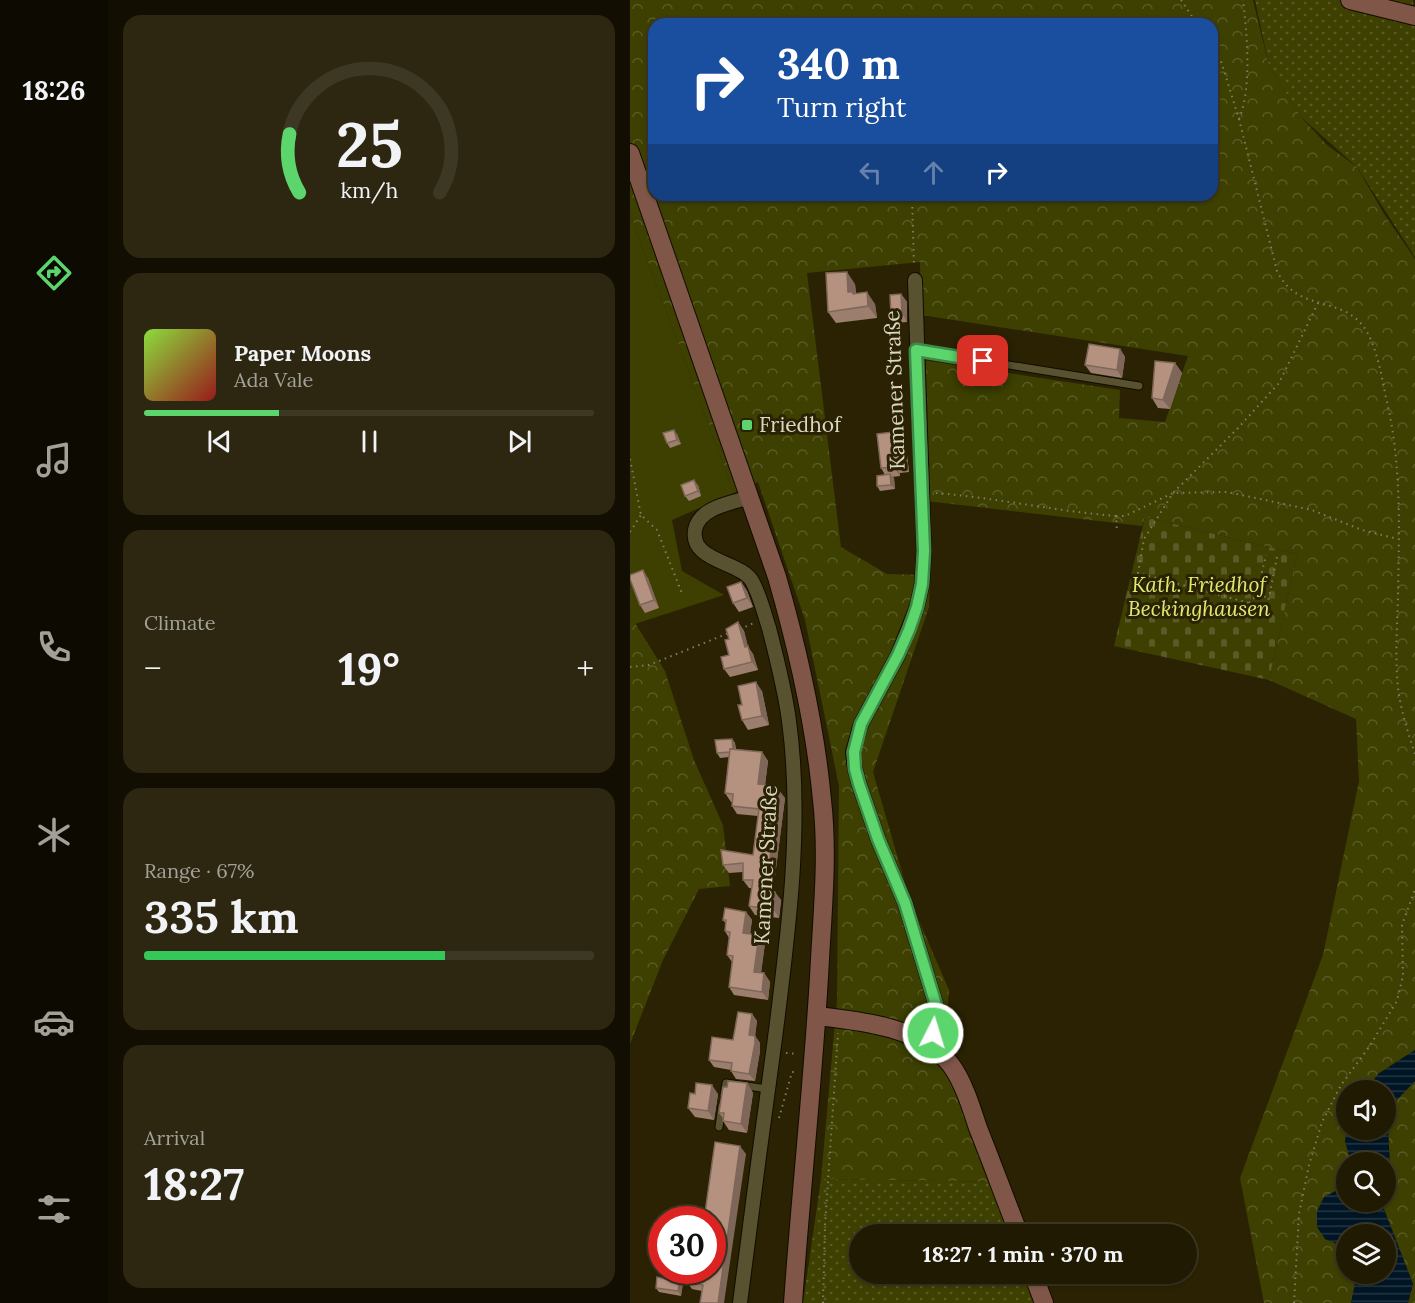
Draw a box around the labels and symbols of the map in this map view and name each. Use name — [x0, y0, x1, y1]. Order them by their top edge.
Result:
street label: Kamener Straße — [878, 310, 911, 470]
pin — [957, 335, 1008, 386]
place label: Friedhof — [759, 411, 843, 438]
marker: Friedhof — [740, 418, 754, 432]
park label: Kath. Friedhof Beckinghausen — [1128, 571, 1270, 622]
street label: Kamener Straße — [748, 785, 783, 945]
position arrow — [901, 1001, 965, 1065]
speed limit sign: 30 — [648, 1206, 726, 1284]

